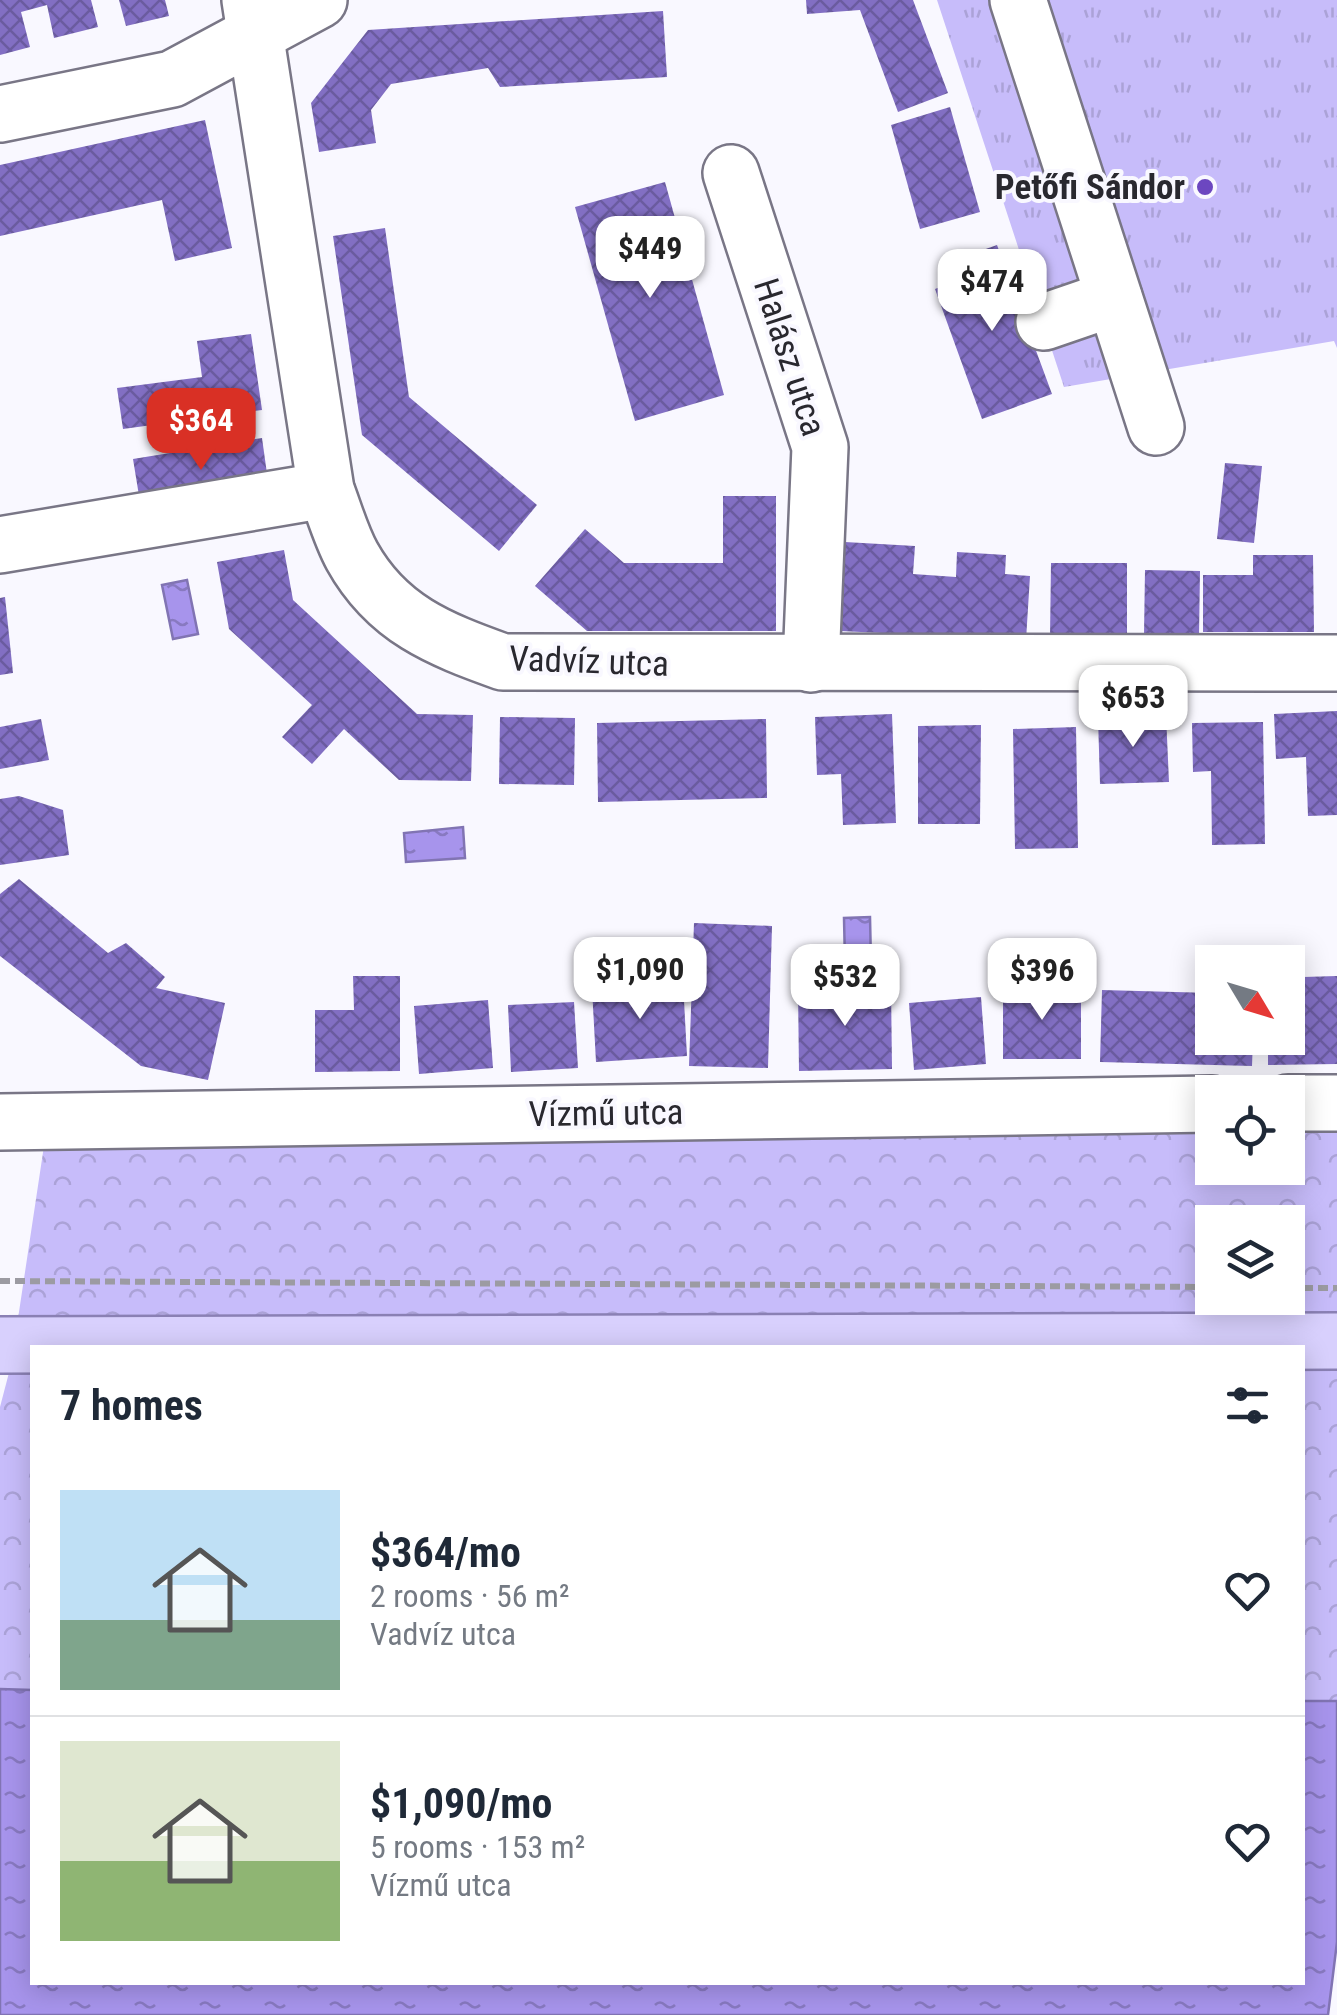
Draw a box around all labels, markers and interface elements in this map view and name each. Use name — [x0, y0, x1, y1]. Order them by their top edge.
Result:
place label: Petőfi Sándor — [995, 167, 1185, 208]
marker: Petőfi Sándor — [1194, 176, 1216, 198]
pin: $449 — [591, 216, 709, 301]
text: $449 — [618, 229, 682, 267]
pin: $474 — [933, 249, 1051, 334]
text: $474 — [960, 262, 1024, 300]
street label: Halász utca — [745, 273, 834, 441]
pin: $364 — [142, 388, 260, 473]
text: $364 — [169, 401, 233, 439]
street label: Vadvíz utca — [508, 638, 670, 685]
pin: $653 — [1074, 665, 1192, 750]
text: $653 — [1101, 678, 1165, 716]
pin: $1,090 — [559, 937, 721, 1022]
pin: $396 — [983, 938, 1101, 1023]
pin: $532 — [786, 944, 904, 1029]
north arrow — [1195, 945, 1305, 1055]
map controls — [1195, 945, 1305, 1315]
text: $1,090 — [596, 950, 684, 988]
text: $396 — [1010, 951, 1074, 989]
text: $532 — [813, 957, 877, 995]
button: locate — [1195, 1075, 1305, 1185]
street label: Vízmű utca — [528, 1092, 684, 1135]
button: layers — [1195, 1205, 1305, 1315]
icon: filters — [1220, 1378, 1275, 1433]
text: 7 homes — [60, 1381, 203, 1430]
text: $364/mo — [370, 1528, 521, 1577]
icon: home — [140, 1530, 260, 1650]
icon: heart — [1220, 1563, 1275, 1618]
text: 2 rooms · 56 m² — [370, 1577, 569, 1615]
text: Vadvíz utca — [370, 1615, 516, 1653]
text: $1,090/mo — [370, 1779, 552, 1828]
icon: home — [140, 1781, 260, 1901]
icon: heart — [1220, 1814, 1275, 1869]
text: 5 rooms · 153 m² — [370, 1828, 585, 1866]
text: Vízmű utca — [370, 1866, 511, 1904]

